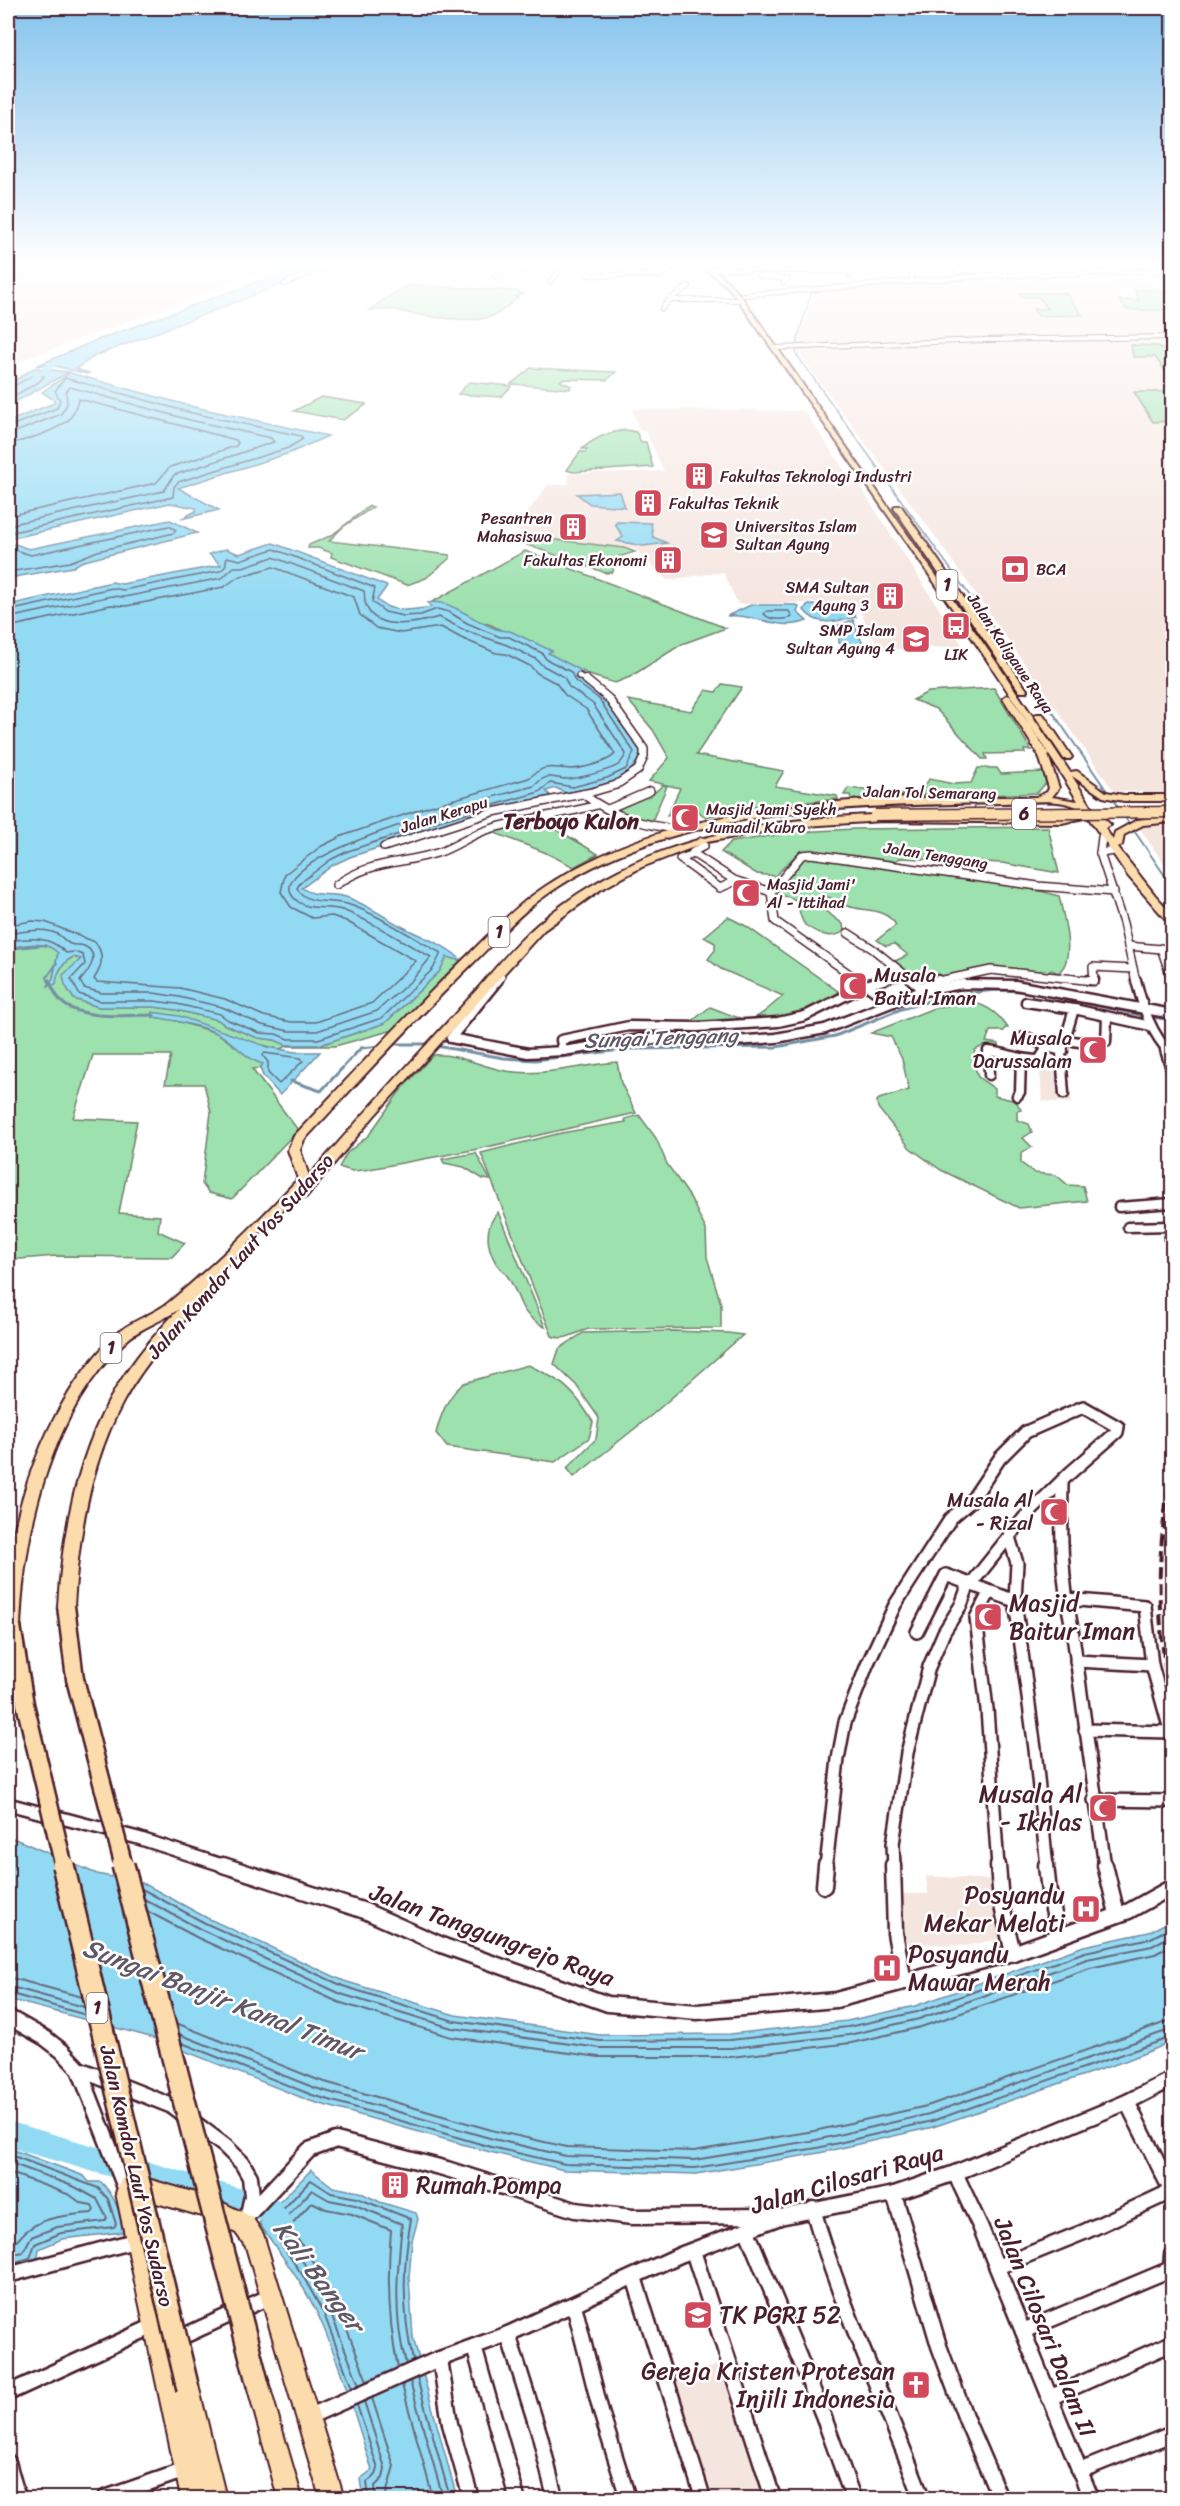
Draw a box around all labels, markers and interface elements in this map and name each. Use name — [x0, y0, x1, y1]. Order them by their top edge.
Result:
building icon: Fakultas Teknologi Industri — [683, 460, 715, 492]
place label: Fakultas Teknologi Industri — [720, 462, 912, 491]
building icon: Fakultas Teknik — [632, 487, 664, 519]
place label: Fakultas Teknik — [669, 489, 780, 518]
place label: Pesantren Mahasiswa — [477, 504, 552, 551]
building icon: Pesantren Mahasiswa — [557, 511, 589, 543]
place label: Universitas Islam Sultan Agung — [735, 512, 857, 559]
school or university icon: Universitas Islam Sultan Agung — [698, 519, 730, 551]
building icon: Fakultas Ekonomi — [652, 544, 684, 576]
place label: Fakultas Ekonomi — [524, 546, 648, 575]
bank icon: BCA — [999, 553, 1031, 585]
place label: BCA — [1036, 555, 1067, 584]
road number: 1 — [936, 570, 958, 600]
place label: SMA Sultan Agung 3 — [785, 573, 869, 620]
building icon: SMA Sultan Agung 3 — [874, 580, 906, 612]
street label: Jalan Kaligawe Raya — [959, 586, 1062, 720]
bus stop icon: LIK — [940, 610, 972, 642]
place label: SMP Islam Sultan Agung 4 — [786, 616, 895, 663]
school or university icon: SMP Islam Sultan Agung 4 — [900, 623, 932, 655]
place label: LIK — [944, 640, 969, 669]
street label: Jalan Tol Semarang — [862, 777, 997, 808]
street label: Jalan Kerapu — [396, 787, 492, 842]
place label: Masjid Jami Syekh Jumadil Kubro — [705, 795, 837, 842]
road number: 6 — [1012, 799, 1036, 829]
district label: Terboyo Kulon — [503, 802, 639, 841]
mosque icon: Masjid Jami Syekh Jumadil Kubro — [669, 802, 701, 834]
street label: Jalan Tenggang — [881, 833, 990, 878]
place label: Masjid Jami' Al - Ittihad — [766, 870, 856, 917]
mosque icon: Masjid Jami' Al - Ittihad — [730, 877, 762, 909]
road number: 1 — [488, 917, 510, 947]
place label: Musala Baitul Iman — [874, 958, 977, 1016]
mosque icon: Musala Baitul Iman — [837, 970, 869, 1002]
water label: Sungai Tenggang — [583, 1016, 741, 1060]
place label: Musala Darussalam — [973, 1021, 1072, 1079]
mosque icon: Musala Darussalam — [1077, 1034, 1109, 1066]
street label: Jalan Komdor Laut Yos Sudarso — [137, 1145, 343, 1368]
road number: 1 — [100, 1333, 122, 1363]
place label: Musala Al - Rizal — [947, 1483, 1034, 1541]
mosque icon: Musala Al - Rizal — [1038, 1496, 1070, 1528]
place label: Masjid Baitur Iman — [1009, 1582, 1135, 1652]
mosque icon: Masjid Baitur Iman — [972, 1601, 1004, 1633]
place label: Musala Al - Ikhlas — [979, 1773, 1083, 1843]
mosque icon: Musala Al - Ikhlas — [1087, 1792, 1119, 1824]
street label: Jalan Tanggungrejo Raya — [363, 1871, 621, 1999]
place label: Posyandu Mekar Melati — [924, 1874, 1066, 1944]
hospital icon: Posyandu Mekar Melati — [1070, 1893, 1102, 1925]
water label: Sungai Banjir Kanal Timur — [76, 1924, 374, 2075]
place label: Posyandu Mawar Merah — [908, 1933, 1051, 2003]
hospital icon: Posyandu Mawar Merah — [871, 1952, 903, 1984]
road number: 1 — [86, 1993, 108, 2023]
street label: Jalan Komdor Laut Yos Sudarso — [89, 2041, 184, 2310]
street label: Jalan Cilosari Raya — [745, 2131, 949, 2227]
place label: Rumah Pompa — [416, 2164, 562, 2206]
building icon: Rumah Pompa — [379, 2169, 411, 2201]
street label: Jalan Cilosari Dalam II — [981, 2209, 1109, 2444]
water label: Kali Banger — [261, 2210, 379, 2346]
place label: TK PGRI 52 — [719, 2294, 841, 2336]
school or university icon: TK PGRI 52 — [682, 2299, 714, 2331]
place label: Gereja Kristen Protesan Injili Indonesia — [641, 2350, 895, 2420]
church icon: Gereja Kristen Protesan Injili Indonesia — [900, 2369, 932, 2401]

